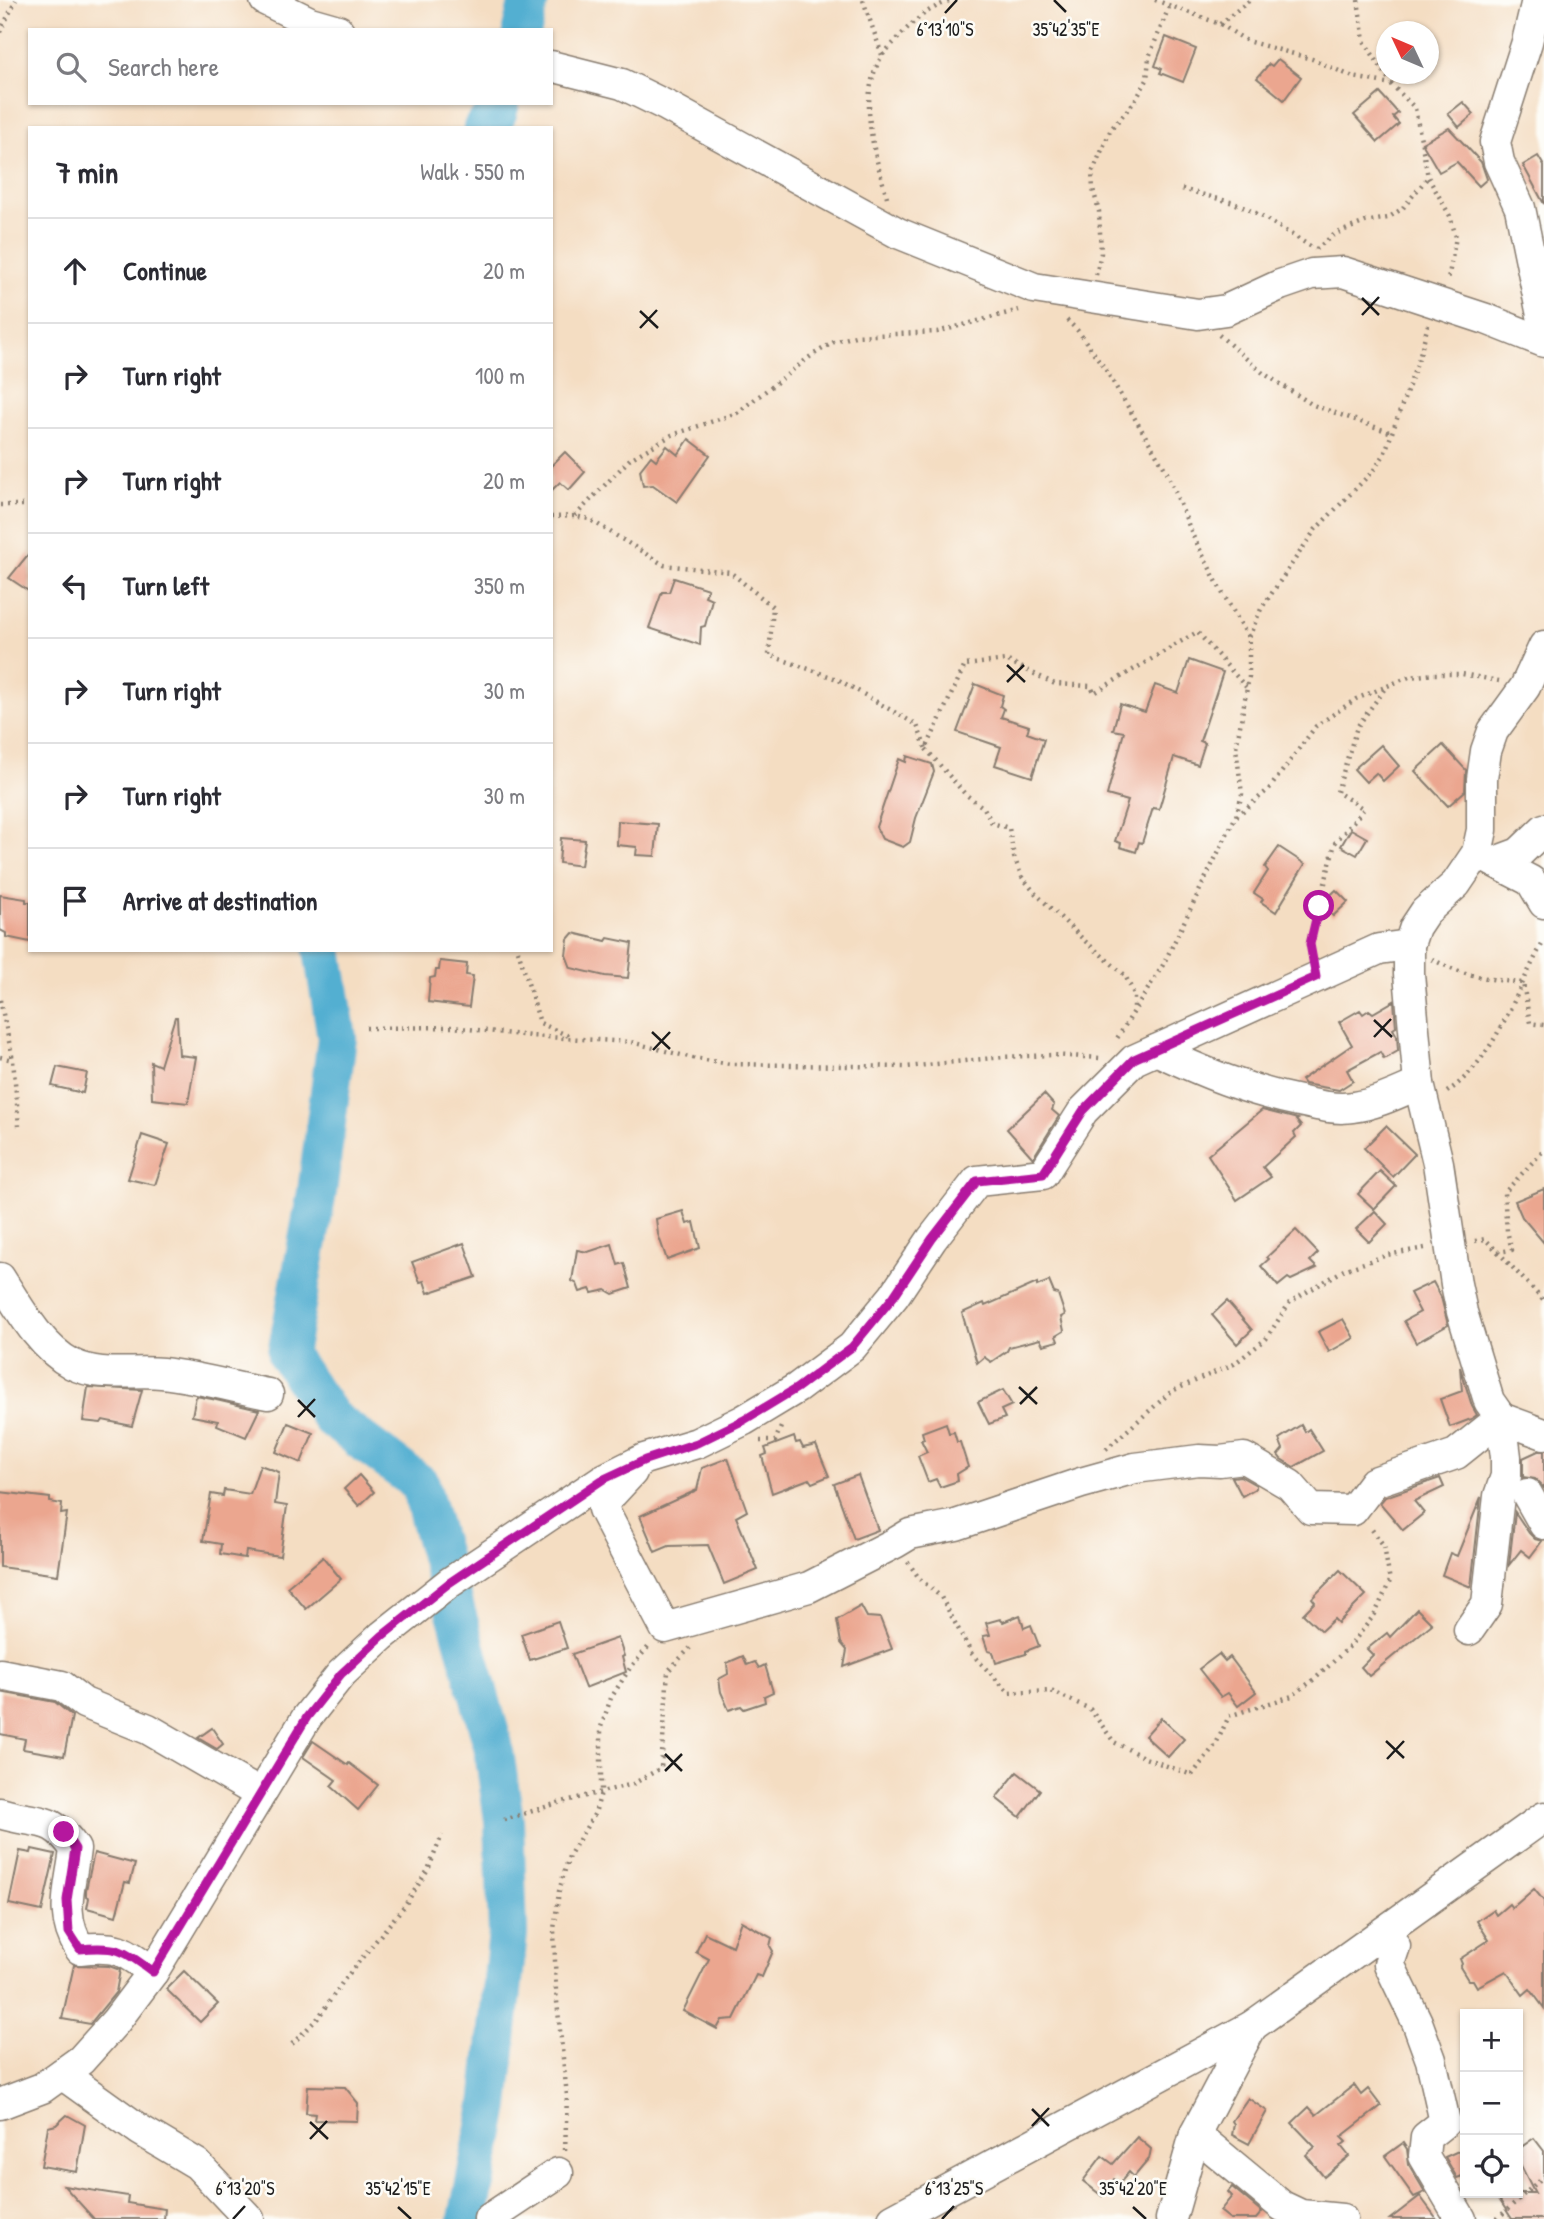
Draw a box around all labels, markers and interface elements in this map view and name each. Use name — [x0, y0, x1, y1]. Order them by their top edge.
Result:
text: 6°13'10"S — [916, 17, 974, 42]
text: 35°42'35"E — [1032, 17, 1100, 42]
north arrow — [1376, 21, 1439, 84]
search box — [28, 28, 553, 105]
icon: search — [52, 48, 90, 86]
text: Search here — [108, 49, 219, 84]
text: 7 min — [56, 152, 118, 192]
text: Walk · 550 m — [420, 156, 525, 187]
icon: ahead — [56, 252, 94, 290]
text: Continue — [123, 253, 207, 288]
text: 20 m — [483, 255, 525, 286]
icon: right — [56, 357, 94, 395]
text: Turn right — [123, 358, 221, 393]
text: 100 m — [475, 360, 525, 391]
icon: right — [56, 462, 94, 500]
text: Turn right — [123, 463, 221, 498]
text: 20 m — [483, 465, 525, 496]
icon: left — [56, 567, 94, 605]
text: Turn left — [123, 568, 209, 603]
text: 350 m — [474, 570, 525, 601]
icon: right — [56, 672, 94, 710]
text: Turn right — [123, 673, 221, 708]
text: 30 m — [483, 675, 525, 706]
icon: right — [56, 777, 94, 815]
text: Turn right — [123, 778, 221, 813]
text: 30 m — [483, 780, 525, 811]
icon: arrive — [56, 882, 94, 920]
text: Arrive at destination — [123, 883, 318, 918]
route start — [1303, 890, 1334, 921]
route end — [48, 1816, 79, 1847]
map controls — [1460, 2009, 1523, 2198]
button: + — [1460, 2009, 1523, 2072]
button: − — [1460, 2072, 1523, 2135]
button: locate — [1460, 2135, 1523, 2198]
text: 6°13'20"S — [215, 2176, 275, 2201]
text: 35°42'15"E — [365, 2176, 431, 2201]
text: 6°13'25"S — [925, 2176, 983, 2201]
text: 35°42'20"E — [1099, 2176, 1167, 2201]

